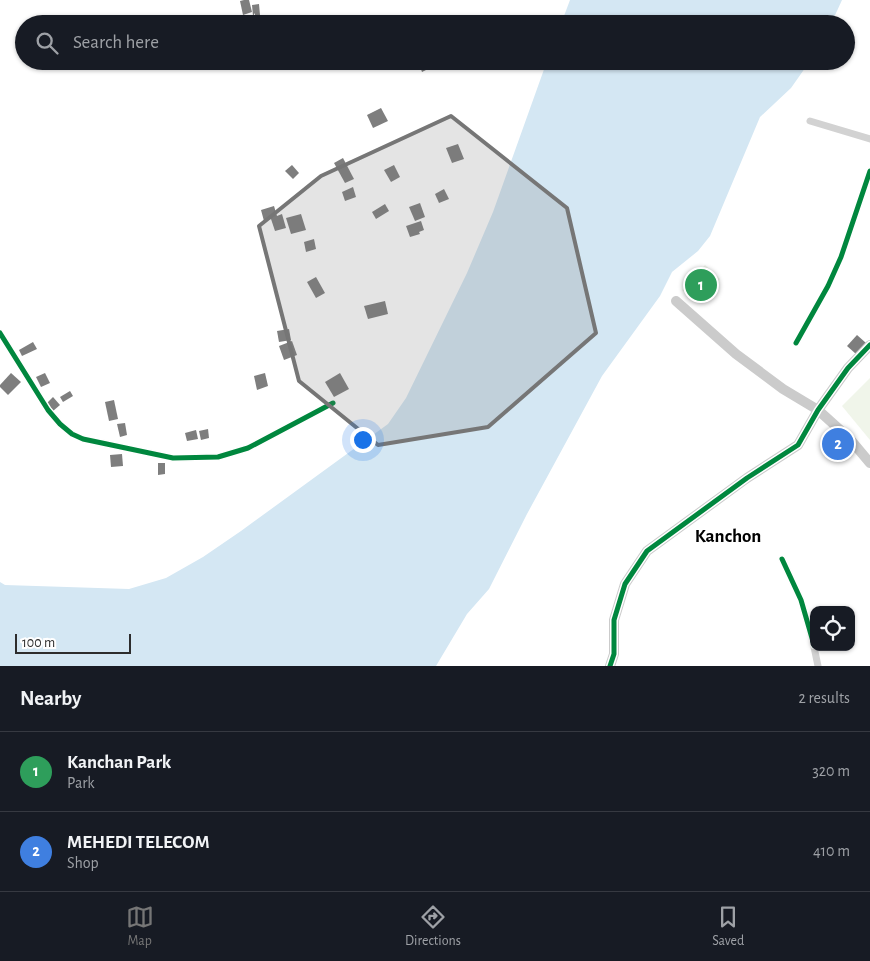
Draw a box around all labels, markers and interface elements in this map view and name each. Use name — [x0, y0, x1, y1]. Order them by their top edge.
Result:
search box — [15, 15, 855, 70]
icon: search — [33, 29, 61, 57]
text: Search here — [73, 33, 159, 52]
pin: 1 — [685, 266, 717, 304]
pin: 2 — [822, 425, 854, 463]
your location — [350, 427, 376, 453]
district label: Kanchon — [695, 527, 761, 546]
map controls — [810, 606, 855, 651]
button: locate — [810, 606, 855, 651]
scale bar — [15, 631, 131, 654]
text: 100 m — [22, 636, 55, 650]
text: Nearby — [20, 688, 81, 709]
text: 2 results — [798, 690, 850, 706]
text: Kanchan Park — [67, 753, 171, 772]
text: 1 — [33, 763, 39, 779]
text: 320 m — [812, 763, 850, 779]
text: Park — [67, 775, 95, 791]
text: MEHEDI TELECOM — [67, 833, 210, 852]
text: 2 — [32, 843, 40, 859]
text: 410 m — [813, 843, 850, 859]
text: Shop — [67, 855, 99, 871]
tab: Map — [126, 903, 154, 950]
tab: Directions — [405, 903, 461, 950]
tab: Saved — [712, 903, 744, 950]

